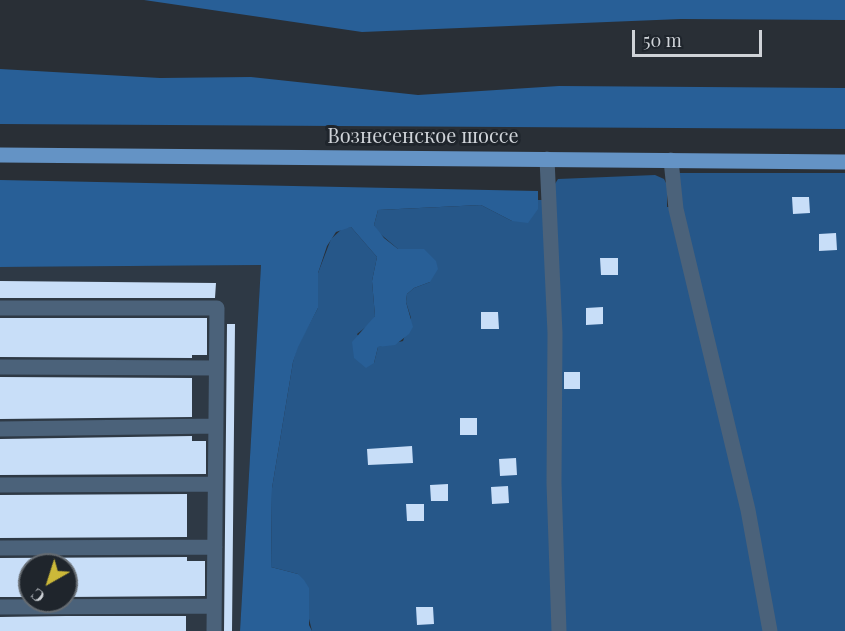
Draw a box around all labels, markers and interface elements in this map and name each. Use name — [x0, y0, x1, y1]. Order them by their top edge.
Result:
scale bar — [635, 18, 766, 56]
text: 50 m — [643, 28, 682, 52]
street label: Вознесенское шоссе — [327, 125, 519, 149]
north arrow — [18, 553, 78, 613]
text: С — [27, 584, 49, 608]

